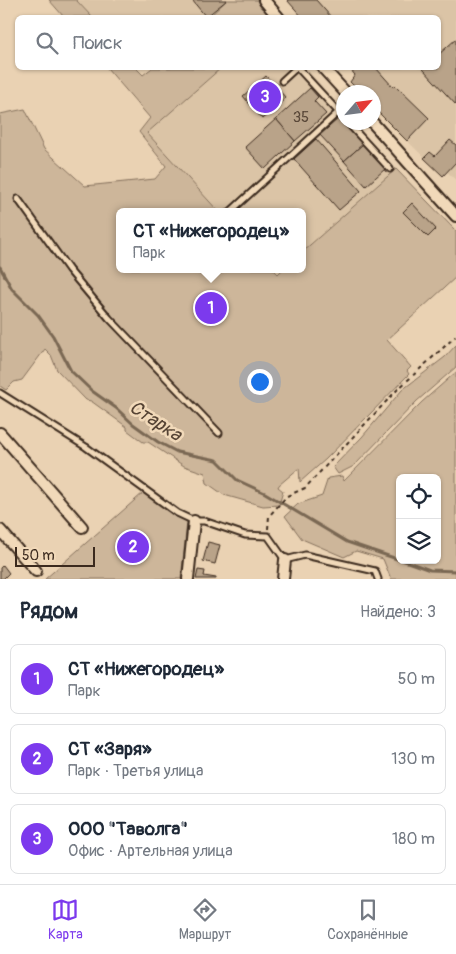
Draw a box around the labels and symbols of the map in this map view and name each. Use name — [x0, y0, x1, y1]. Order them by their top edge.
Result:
pin: 3 — [249, 78, 281, 116]
north arrow — [336, 85, 381, 130]
house number: 35 — [293, 108, 309, 127]
pin: 1 — [195, 289, 227, 327]
your location — [247, 369, 273, 395]
water label: Старка — [125, 395, 187, 447]
pin: 2 — [117, 528, 149, 566]
scale bar — [15, 544, 95, 567]

